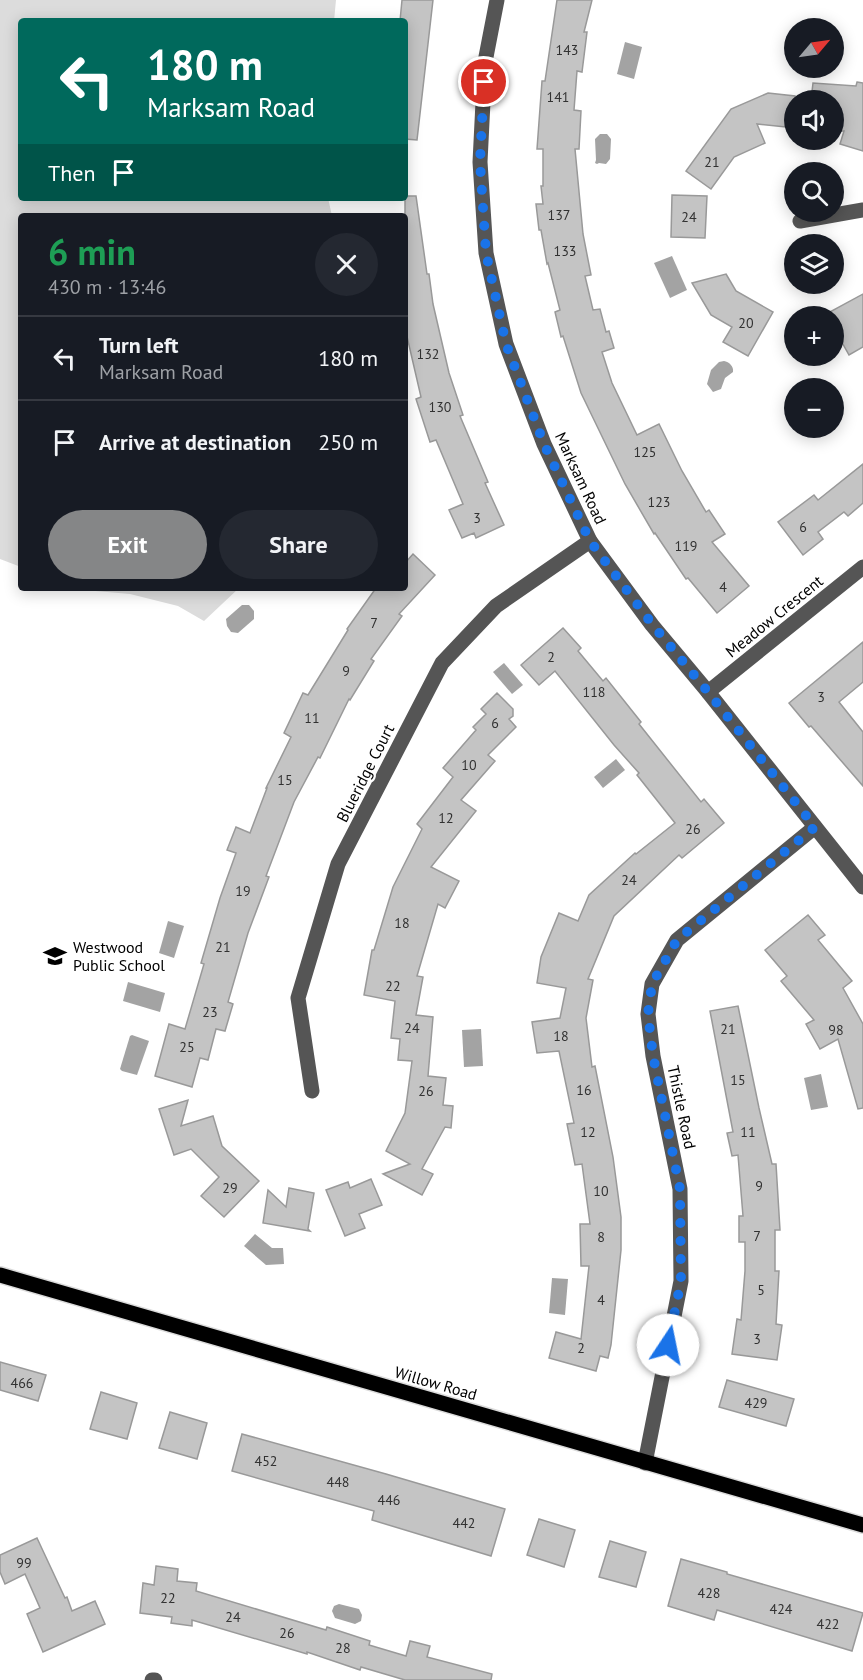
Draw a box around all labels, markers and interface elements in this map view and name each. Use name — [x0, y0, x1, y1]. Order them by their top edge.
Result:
north arrow — [784, 18, 844, 78]
map controls — [784, 18, 844, 438]
text: 180 m — [147, 37, 263, 92]
house number: 143 — [556, 41, 578, 59]
icon: left — [48, 42, 126, 120]
pin — [458, 56, 509, 107]
icon: arrive — [467, 65, 500, 98]
house number: 141 — [547, 88, 569, 106]
text: Marksam Road — [147, 90, 315, 124]
button: sound — [784, 90, 844, 150]
house number: 21 — [704, 153, 720, 171]
icon: arrive — [107, 156, 140, 189]
text: Then — [48, 159, 95, 187]
button: search — [784, 162, 844, 222]
house number: 137 — [548, 206, 570, 224]
house number: 24 — [681, 208, 697, 226]
text: 6 min — [48, 228, 136, 275]
button: close — [315, 233, 378, 296]
button: layers — [784, 234, 844, 294]
house number: 133 — [554, 242, 576, 260]
text: 430 m · 13:46 — [48, 274, 166, 300]
button: + — [784, 306, 844, 366]
house number: 20 — [738, 314, 754, 332]
text: Turn left — [99, 331, 179, 359]
icon: left — [48, 342, 81, 375]
text: 180 m — [318, 344, 378, 372]
house number: 132 — [417, 345, 439, 363]
text: Marksam Road — [99, 359, 223, 385]
button: − — [784, 378, 844, 438]
house number: 130 — [429, 398, 452, 416]
icon: arrive — [48, 426, 81, 459]
text: Arrive at destination — [99, 428, 291, 456]
text: 250 m — [318, 428, 378, 456]
street label: Marksam Road — [551, 429, 611, 527]
house number: 125 — [634, 443, 656, 461]
house number: 123 — [648, 493, 670, 511]
house number: 3 — [473, 509, 481, 527]
button: Exit — [48, 510, 207, 579]
button: Share — [219, 510, 378, 579]
house number: 6 — [799, 518, 807, 536]
house number: 119 — [675, 537, 697, 555]
street label: Meadow Crescent — [721, 570, 827, 661]
house number: 4 — [719, 578, 727, 596]
house number: 7 — [370, 614, 378, 632]
house number: 2 — [547, 648, 555, 666]
house number: 9 — [342, 662, 350, 680]
house number: 118 — [583, 683, 605, 701]
house number: 3 — [817, 688, 825, 706]
house number: 11 — [304, 709, 320, 727]
house number: 6 — [491, 714, 499, 732]
street label: Blueridge Court — [332, 720, 399, 825]
house number: 10 — [461, 756, 477, 774]
house number: 15 — [277, 771, 293, 789]
house number: 12 — [438, 809, 454, 827]
house number: 26 — [685, 820, 701, 838]
house number: 24 — [621, 871, 637, 889]
house number: 19 — [235, 882, 251, 900]
house number: 18 — [394, 914, 410, 932]
place label: Westwood Public School — [73, 937, 165, 975]
house number: 21 — [215, 938, 231, 956]
school or university icon: Westwood Public School — [42, 943, 68, 969]
house number: 22 — [385, 977, 401, 995]
house number: 23 — [202, 1003, 218, 1021]
house number: 24 — [404, 1019, 420, 1037]
house number: 21 — [720, 1020, 736, 1038]
house number: 98 — [828, 1021, 844, 1039]
house number: 18 — [553, 1027, 569, 1045]
house number: 25 — [179, 1038, 195, 1056]
street label: Thistle Road — [663, 1063, 701, 1151]
house number: 15 — [730, 1071, 746, 1089]
house number: 16 — [576, 1081, 592, 1099]
house number: 26 — [418, 1082, 434, 1100]
house number: 12 — [580, 1123, 596, 1141]
house number: 11 — [740, 1123, 756, 1141]
house number: 9 — [755, 1177, 763, 1195]
house number: 29 — [222, 1179, 238, 1197]
house number: 10 — [593, 1182, 609, 1200]
house number: 7 — [753, 1227, 761, 1245]
house number: 8 — [597, 1228, 605, 1246]
house number: 5 — [757, 1281, 765, 1299]
house number: 4 — [597, 1291, 605, 1309]
position arrow — [636, 1313, 700, 1377]
house number: 3 — [753, 1330, 761, 1348]
house number: 2 — [577, 1339, 585, 1357]
street label: Willow Road — [392, 1362, 480, 1404]
house number: 466 — [11, 1374, 33, 1392]
house number: 429 — [745, 1394, 767, 1412]
house number: 452 — [255, 1452, 277, 1470]
house number: 448 — [327, 1473, 349, 1491]
house number: 446 — [378, 1491, 400, 1509]
house number: 442 — [453, 1514, 475, 1532]
house number: 99 — [16, 1554, 32, 1572]
house number: 428 — [698, 1584, 720, 1602]
house number: 22 — [160, 1589, 176, 1607]
house number: 424 — [770, 1600, 793, 1618]
house number: 24 — [225, 1608, 241, 1626]
house number: 422 — [817, 1615, 839, 1633]
house number: 26 — [279, 1624, 295, 1642]
house number: 28 — [335, 1639, 351, 1657]

